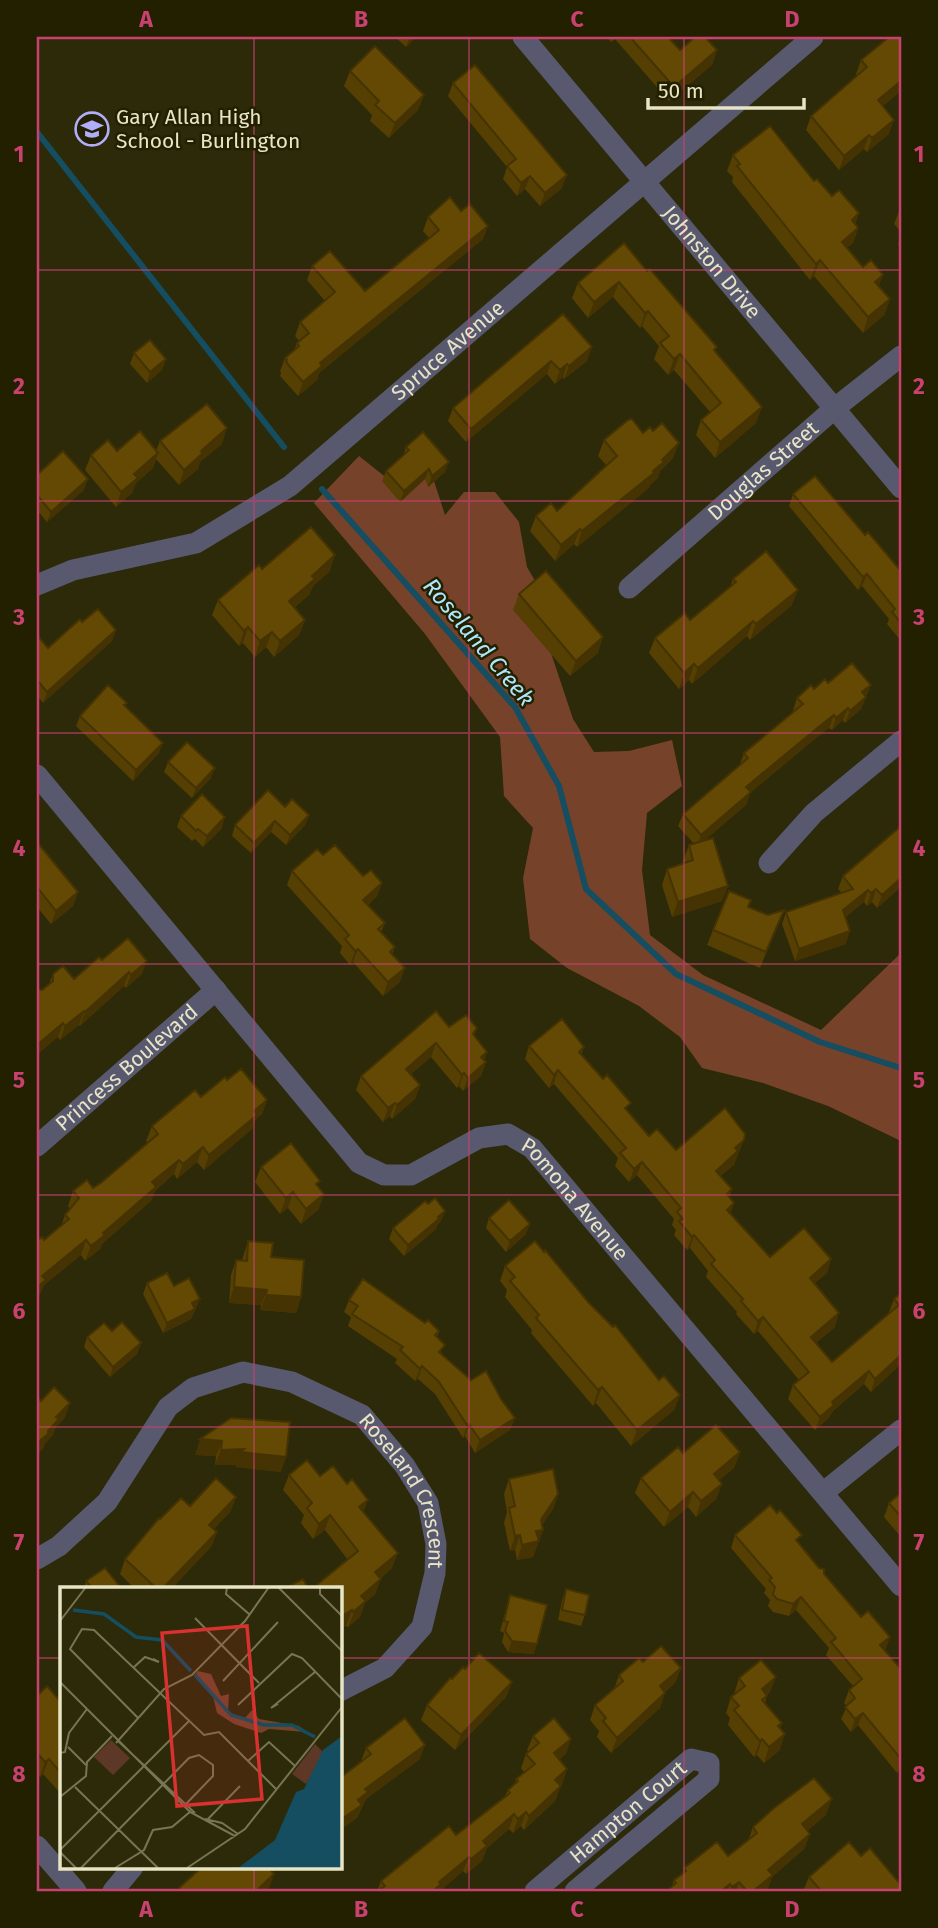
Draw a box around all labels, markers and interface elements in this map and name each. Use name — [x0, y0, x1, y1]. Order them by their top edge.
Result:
text: A — [138, 5, 153, 33]
text: B — [354, 5, 368, 33]
text: C — [570, 5, 584, 33]
text: D — [785, 5, 800, 33]
scale bar — [648, 66, 803, 110]
text: 50 m — [658, 78, 704, 104]
place label: Gary Allan High School - Burlington — [116, 104, 300, 154]
school or university icon: Gary Allan High School - Burlington — [73, 110, 111, 148]
text: 1 — [14, 140, 24, 168]
text: 1 — [914, 140, 924, 168]
street label: Johnston Drive — [657, 200, 767, 324]
street label: Spruce Avenue — [386, 295, 510, 406]
text: 2 — [13, 372, 25, 400]
text: 2 — [913, 372, 925, 400]
street label: Douglas Street — [702, 415, 824, 526]
water label: Roseland Creek — [417, 572, 541, 712]
text: 3 — [12, 603, 25, 631]
text: 3 — [912, 603, 925, 631]
text: 4 — [13, 834, 26, 862]
text: 4 — [913, 834, 926, 862]
street label: Princess Boulevard — [50, 999, 203, 1137]
text: 5 — [13, 1066, 25, 1094]
text: 5 — [913, 1066, 925, 1094]
street label: Pomona Avenue — [517, 1132, 634, 1266]
text: 6 — [13, 1297, 26, 1325]
text: 6 — [913, 1297, 926, 1325]
street label: Roseland Crescent — [353, 1408, 450, 1569]
text: 7 — [14, 1528, 25, 1556]
text: 7 — [914, 1528, 925, 1556]
inset map — [60, 1587, 341, 1868]
street label: Hampton Court — [564, 1755, 692, 1869]
text: 8 — [12, 1760, 26, 1788]
text: 8 — [912, 1760, 926, 1788]
text: A — [138, 1895, 153, 1923]
text: B — [354, 1895, 368, 1923]
text: C — [570, 1895, 584, 1923]
text: D — [785, 1895, 800, 1923]

